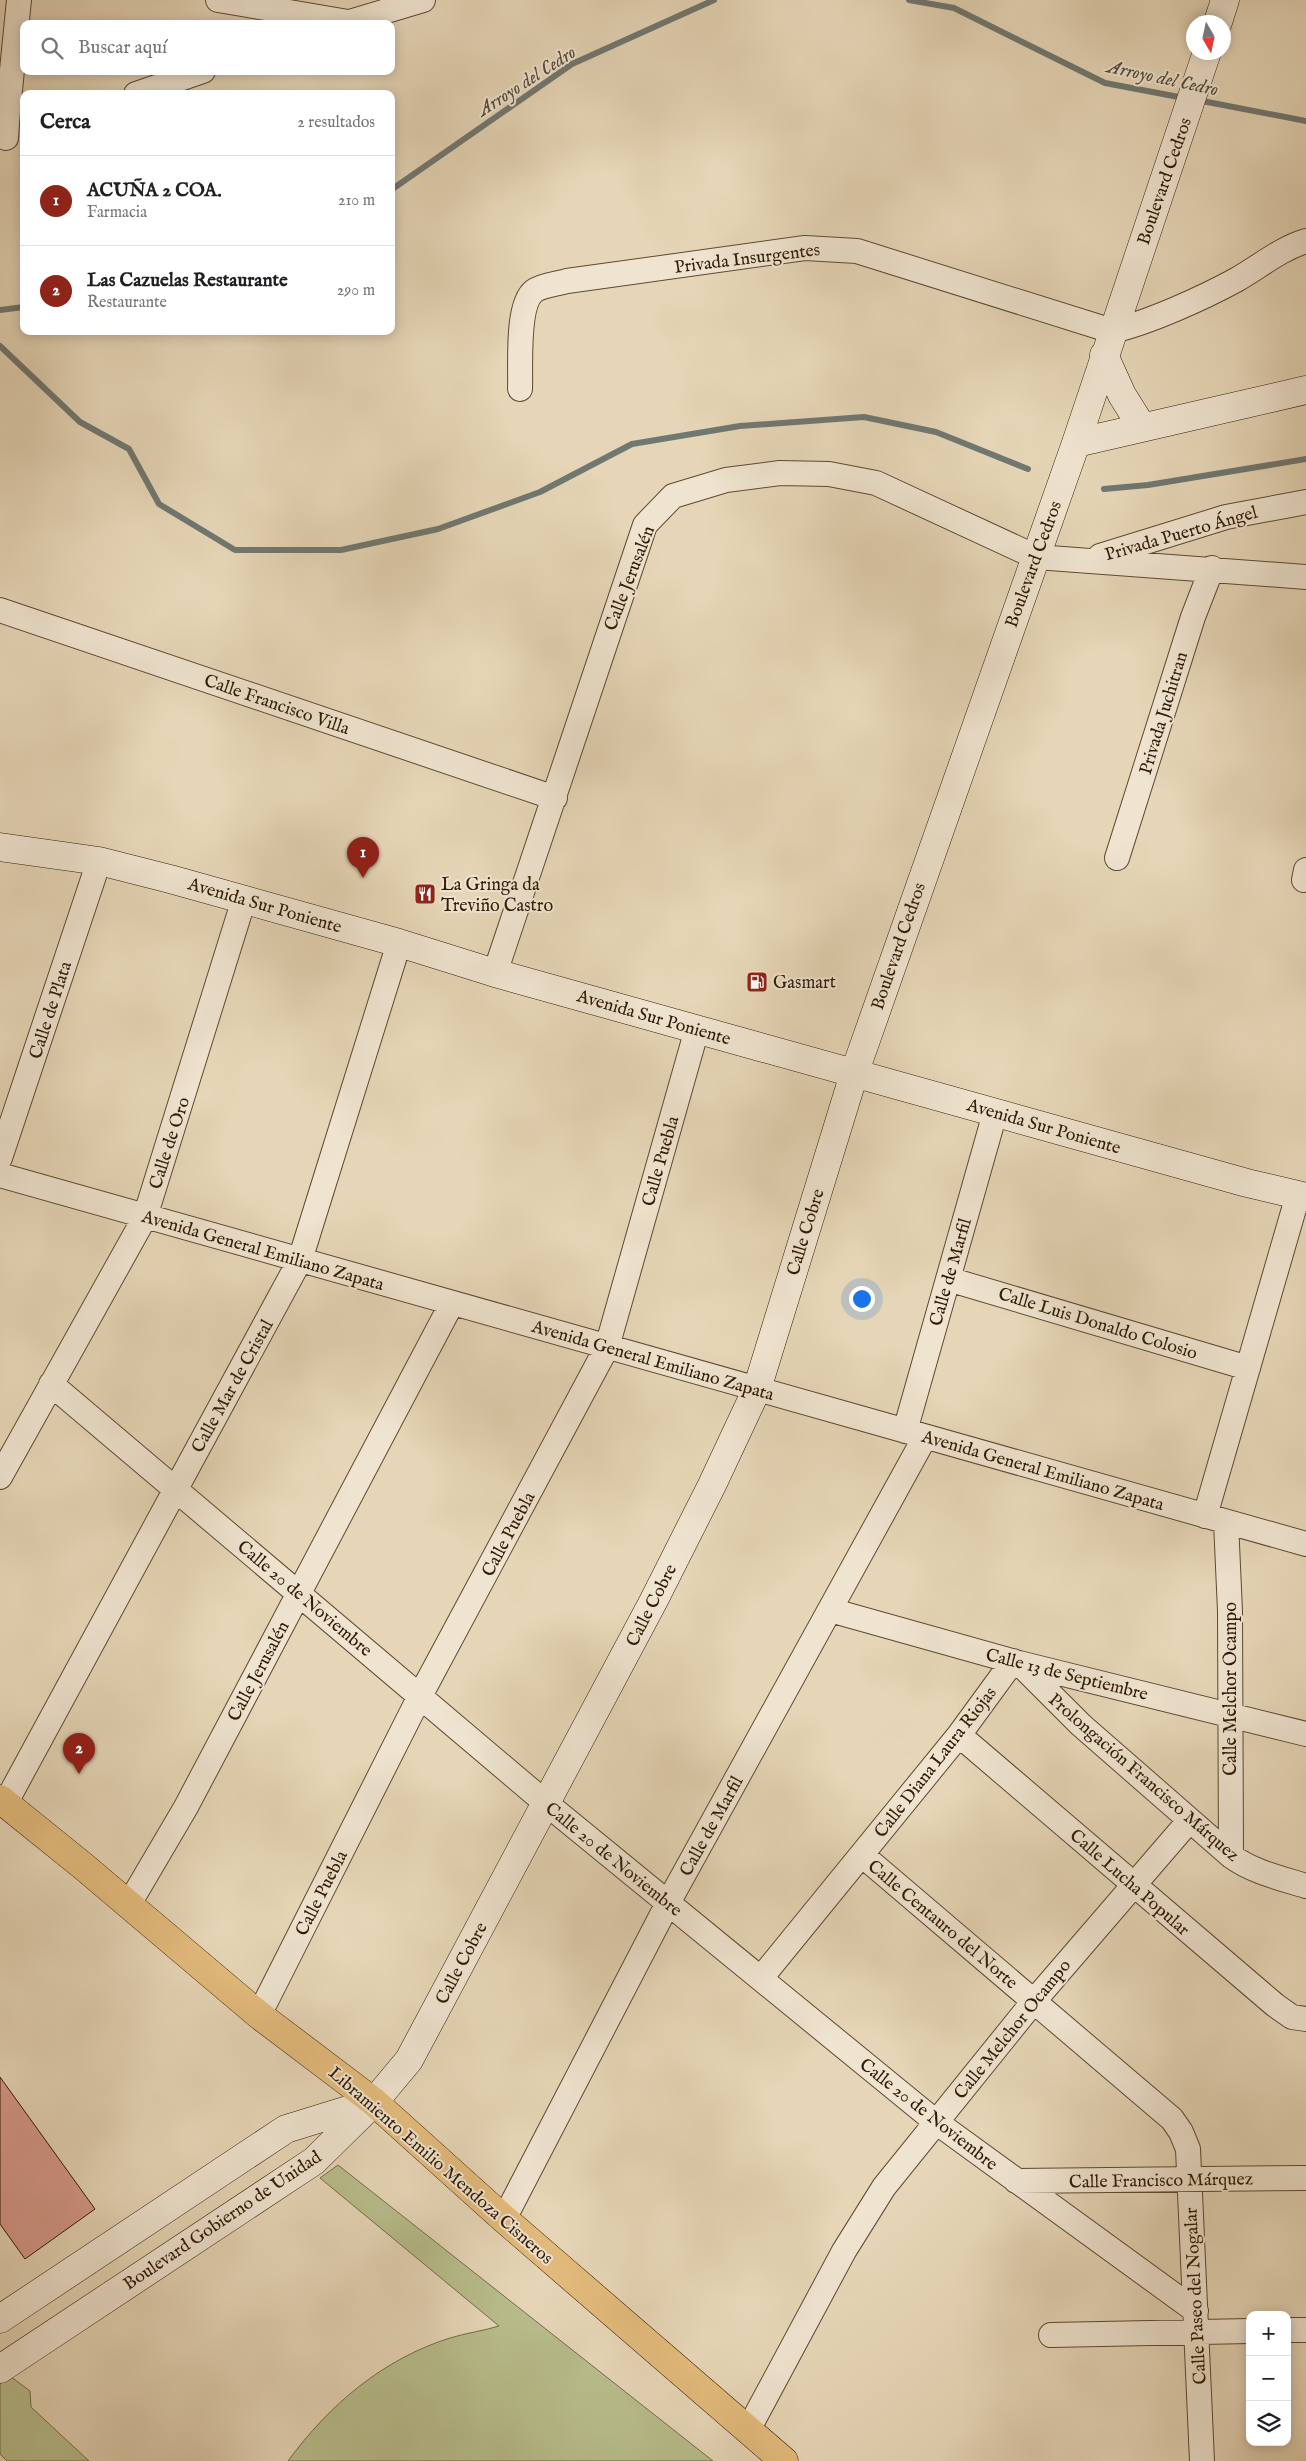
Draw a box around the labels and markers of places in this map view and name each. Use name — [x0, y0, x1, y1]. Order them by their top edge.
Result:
pin: 1 — [347, 837, 379, 878]
place label: La Gringa da Treviño Castro — [441, 874, 553, 918]
restaurant icon: La Gringa da Treviño Castro — [413, 882, 437, 906]
fuel station icon: Gasmart — [745, 970, 769, 994]
place label: Gasmart — [773, 972, 836, 995]
pin: 2 — [63, 1733, 95, 1774]

